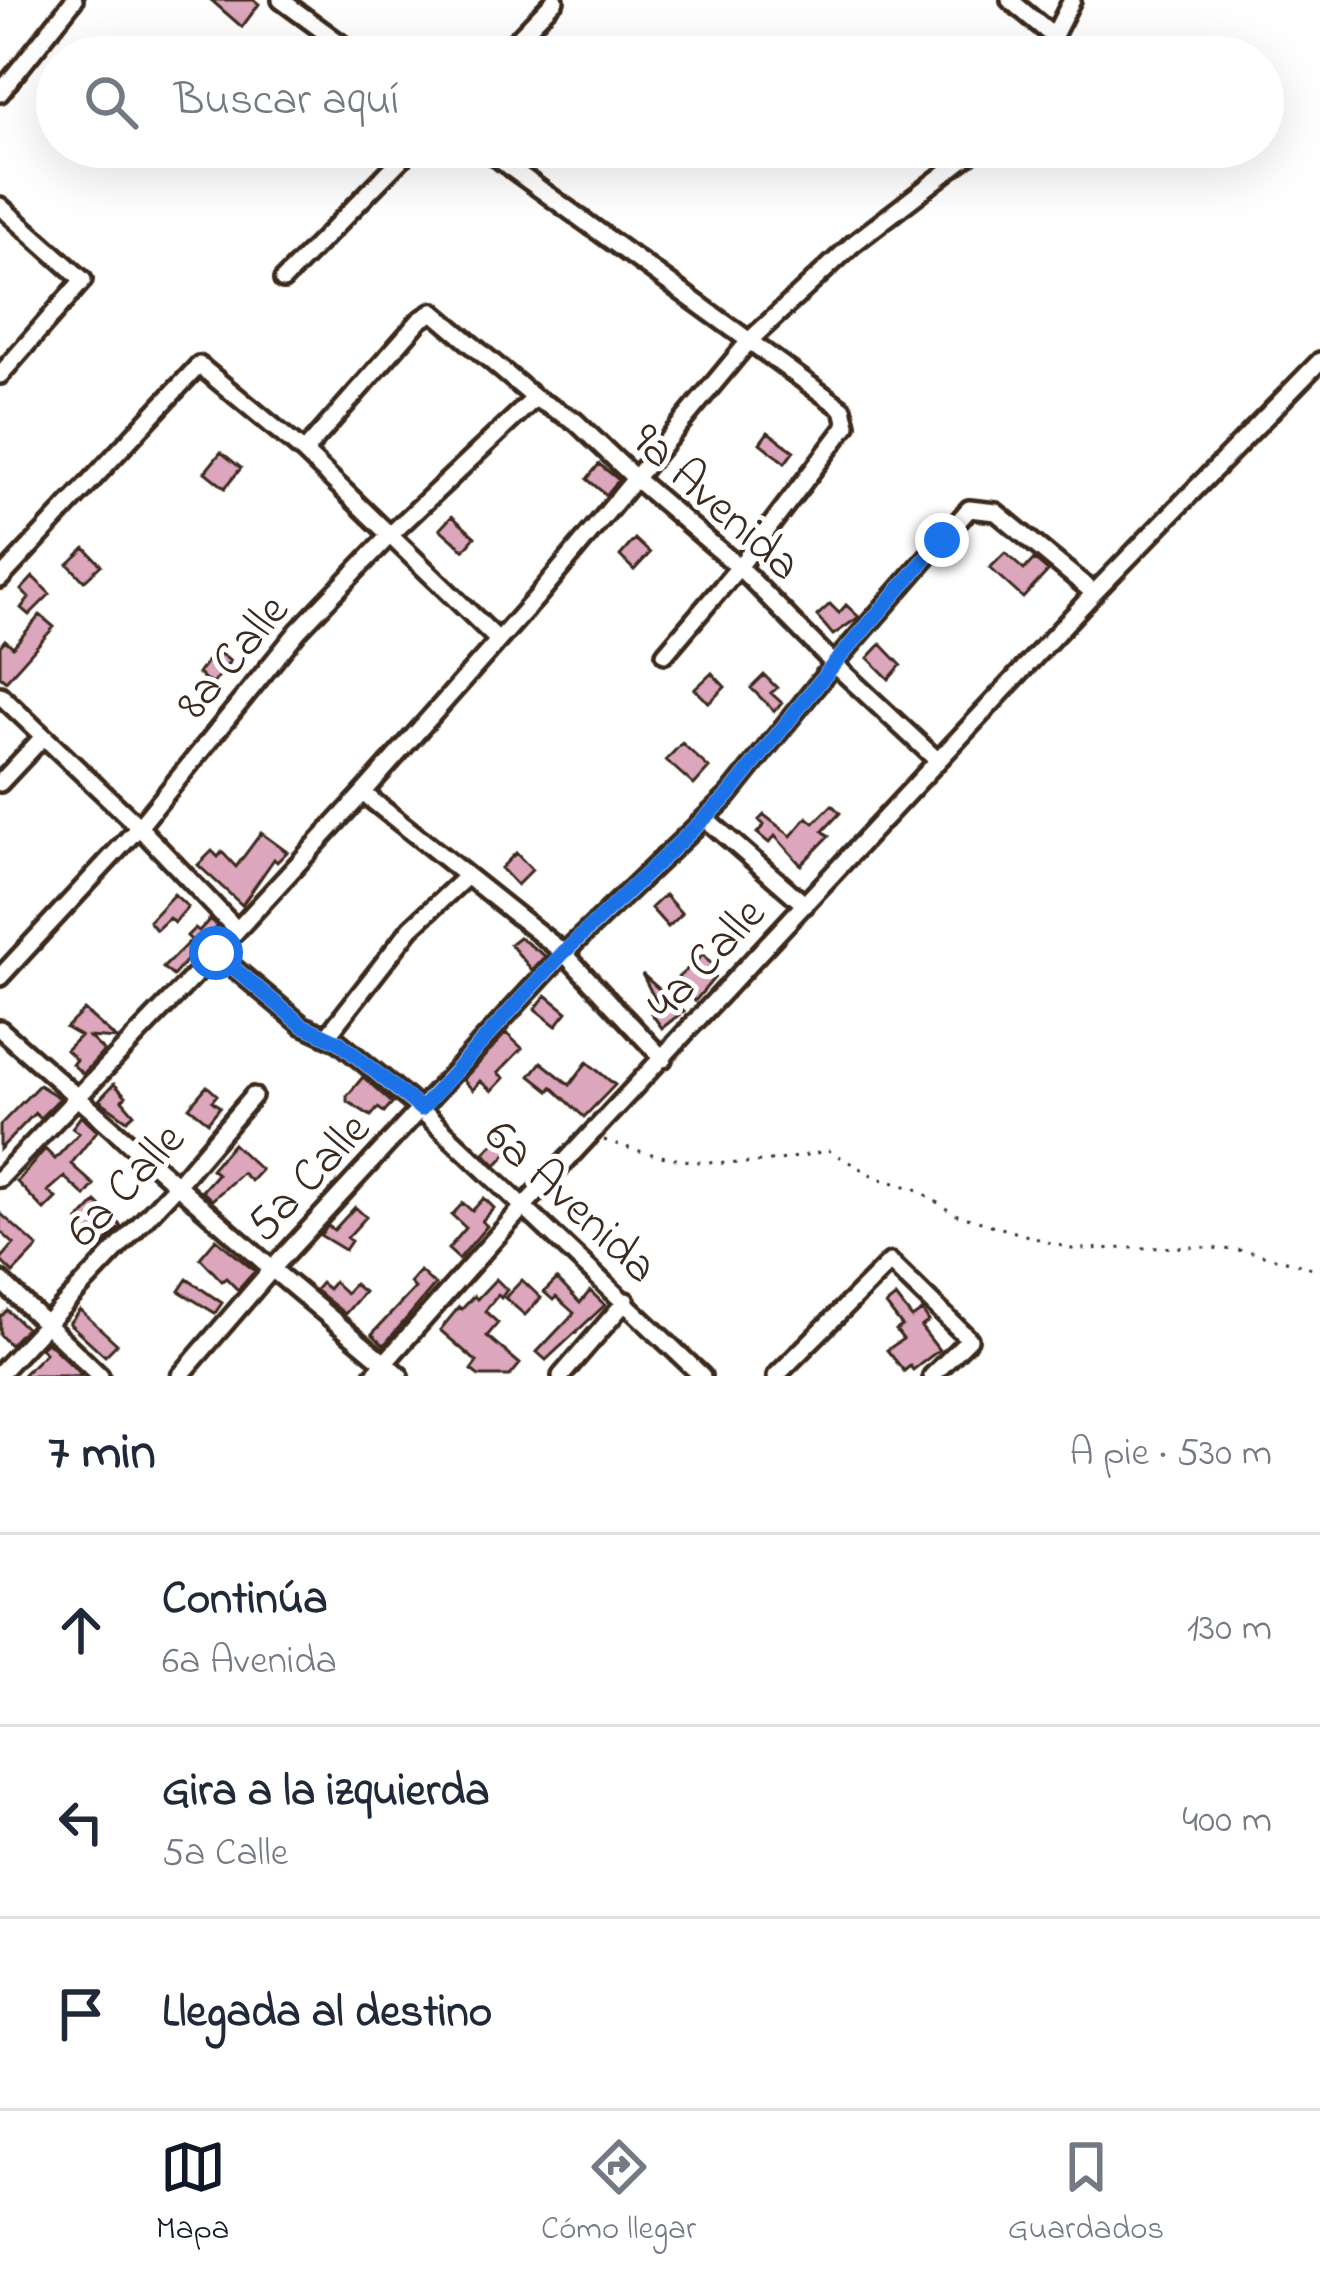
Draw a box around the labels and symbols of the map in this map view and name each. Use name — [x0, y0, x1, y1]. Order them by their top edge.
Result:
street label: 9a Avenida — [614, 408, 816, 600]
route end — [915, 513, 969, 567]
street label: 8a Calle — [160, 579, 308, 737]
street label: 4a Calle — [632, 882, 784, 1038]
route start — [189, 926, 243, 980]
street label: 5a Calle — [231, 1097, 389, 1259]
street label: 6a Avenida — [467, 1104, 672, 1302]
street label: 6a Calle — [50, 1108, 203, 1265]

